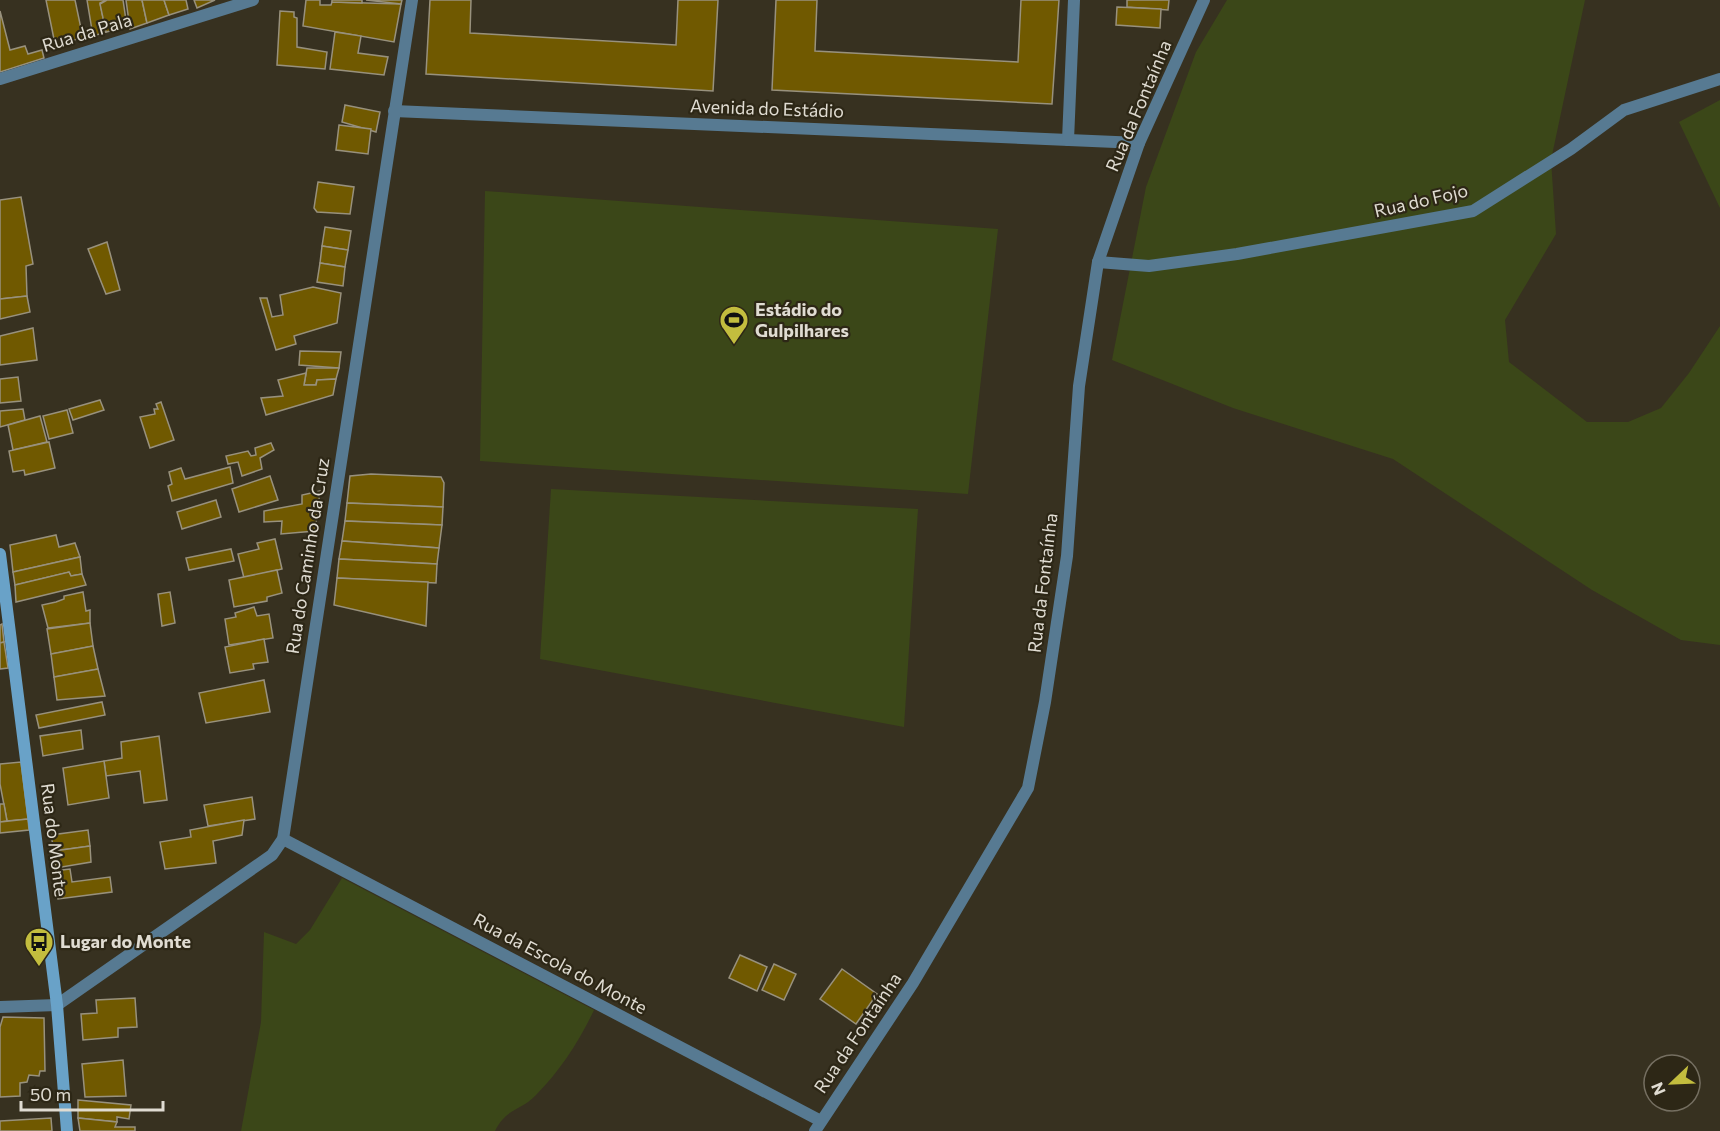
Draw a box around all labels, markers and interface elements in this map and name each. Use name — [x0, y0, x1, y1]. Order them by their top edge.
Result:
street label: Rua da Pala — [39, 8, 134, 56]
street label: Rua da Fontaínha — [1100, 37, 1176, 175]
street label: Avenida do Estádio — [690, 94, 844, 122]
street label: Rua do Fojo — [1372, 179, 1470, 221]
place label: Estádio do Gulpilhares — [755, 298, 849, 341]
sports icon: Estádio do Gulpilhares — [718, 304, 750, 346]
street label: Rua do Caminho da Cruz — [281, 456, 333, 655]
street label: Rua da Fontaínha — [1023, 512, 1061, 654]
street label: Rua do Monte — [37, 782, 73, 898]
street label: Rua da Escola do Monte — [470, 908, 651, 1018]
bus stop icon: Lugar do Monte — [23, 926, 55, 968]
place label: Lugar do Monte — [60, 930, 191, 952]
street label: Rua da Fontaínha — [809, 968, 906, 1097]
north arrow — [1642, 1053, 1702, 1113]
scale bar — [21, 1074, 164, 1112]
text: N — [1647, 1080, 1669, 1098]
text: 50 m — [30, 1083, 71, 1105]

